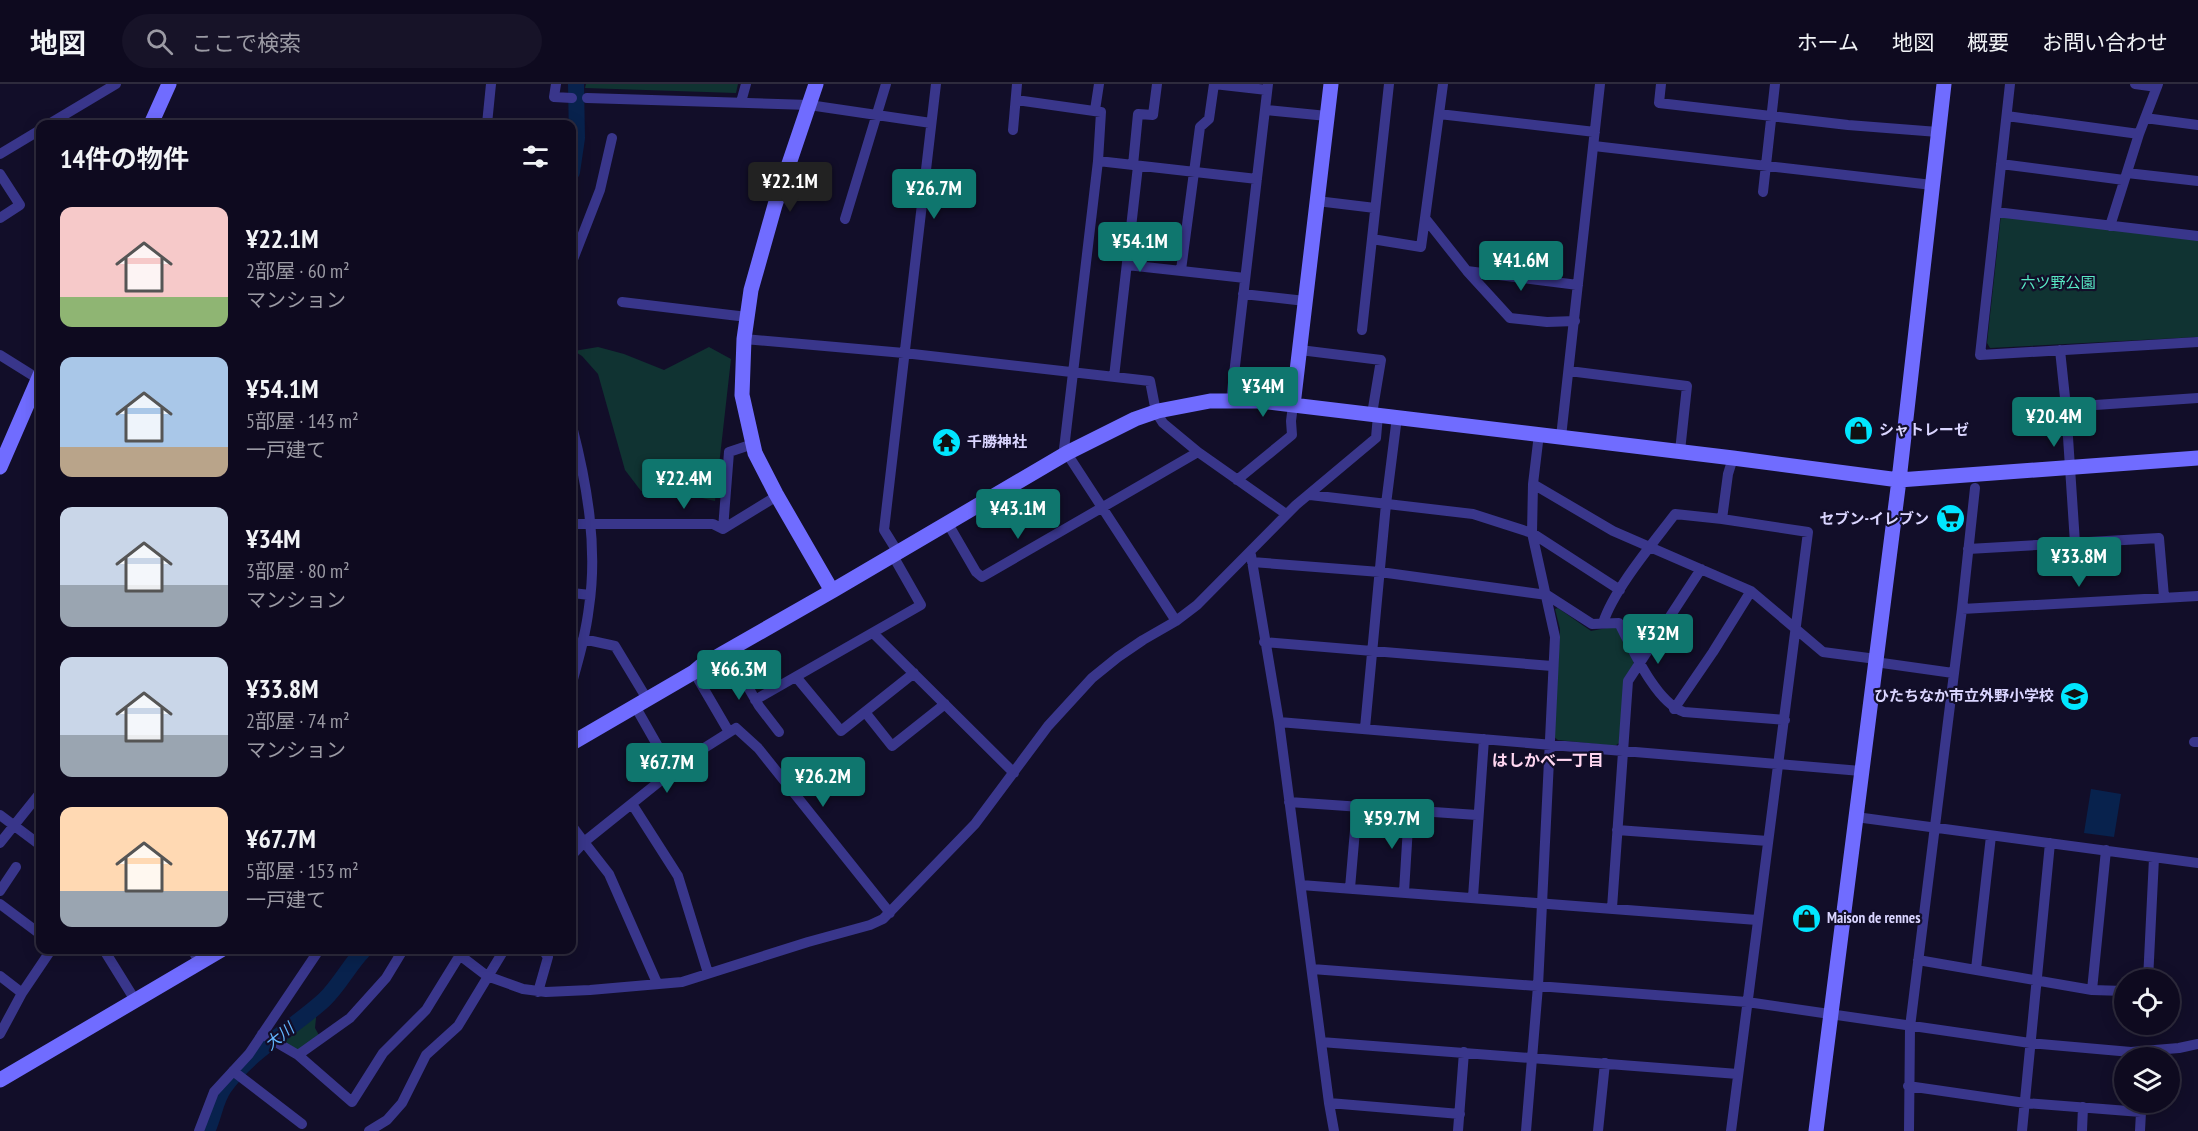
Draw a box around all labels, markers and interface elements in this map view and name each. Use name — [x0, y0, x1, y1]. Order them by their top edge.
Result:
search box — [122, 14, 542, 68]
text: 地図 — [30, 24, 86, 61]
icon: search — [143, 25, 176, 58]
text: ここで検索 — [191, 29, 301, 57]
text: ホーム — [1797, 29, 1859, 56]
text: 地図 — [1892, 29, 1934, 56]
text: 概要 — [1967, 29, 2009, 56]
text: お問い合わせ — [2042, 29, 2168, 56]
icon: filters — [519, 140, 552, 173]
text: 14件の物件 — [60, 142, 189, 175]
pin: ¥22.1M — [741, 162, 839, 213]
text: ¥22.1M — [762, 168, 818, 194]
pin: ¥26.7M — [885, 169, 983, 220]
text: ¥26.7M — [906, 175, 962, 201]
text: ¥22.1M — [246, 222, 319, 255]
pin: ¥54.1M — [1091, 222, 1189, 273]
text: ¥54.1M — [1112, 228, 1168, 254]
icon: home — [108, 231, 180, 303]
pin: ¥41.6M — [1472, 241, 1570, 292]
text: ¥41.6M — [1493, 247, 1549, 273]
text: 2部屋 · 60 m² — [246, 258, 350, 284]
park label: 六ツ野公園 — [2020, 273, 2096, 292]
text: マンション — [246, 287, 346, 313]
pin: ¥34M — [1227, 367, 1299, 418]
text: ¥54.1M — [246, 372, 319, 405]
text: ¥34M — [1242, 373, 1284, 399]
icon: home — [108, 381, 180, 453]
pin: ¥20.4M — [2005, 397, 2103, 448]
text: ¥20.4M — [2026, 403, 2082, 429]
text: 5部屋 · 143 m² — [246, 408, 359, 434]
shop icon: シャトレーゼ — [1842, 414, 1874, 446]
place label: シャトレーゼ — [1879, 420, 1969, 439]
temple icon: 千勝神社 — [930, 426, 962, 458]
place label: 千勝神社 — [967, 432, 1027, 451]
text: 一戸建て — [246, 437, 326, 463]
pin: ¥22.4M — [635, 459, 733, 510]
text: ¥22.4M — [656, 465, 712, 491]
pin: ¥43.1M — [969, 489, 1067, 540]
text: ¥43.1M — [990, 495, 1046, 521]
supermarket icon: セブン-イレブン — [1934, 503, 1966, 535]
place label: セブン-イレブン — [1820, 509, 1929, 528]
text: ¥34M — [246, 522, 301, 555]
icon: home — [108, 531, 180, 603]
pin: ¥33.8M — [2030, 537, 2128, 588]
text: ¥33.8M — [2051, 543, 2107, 569]
text: 3部屋 · 80 m² — [246, 558, 350, 584]
text: マンション — [246, 587, 346, 613]
pin: ¥32M — [1622, 614, 1694, 665]
text: ¥32M — [1637, 620, 1679, 646]
pin: ¥66.3M — [690, 650, 788, 701]
text: ¥66.3M — [711, 656, 767, 682]
text: ¥33.8M — [246, 672, 319, 705]
school or university icon: ひたちなか市立外野小学校 — [2059, 680, 2091, 712]
icon: home — [108, 681, 180, 753]
place label: ひたちなか市立外野小学校 — [1874, 686, 2054, 705]
text: 2部屋 · 74 m² — [246, 708, 350, 734]
text: マンション — [246, 737, 346, 763]
pin: ¥67.7M — [618, 743, 716, 794]
text: ¥67.7M — [640, 749, 694, 775]
district label: はしかべ一丁目 — [1492, 750, 1604, 770]
pin: ¥26.2M — [774, 757, 872, 808]
text: ¥26.2M — [795, 763, 851, 789]
pin: ¥59.7M — [1343, 799, 1441, 850]
text: ¥59.7M — [1364, 805, 1420, 831]
text: ¥67.7M — [246, 822, 316, 855]
icon: home — [108, 831, 180, 903]
text: 5部屋 · 153 m² — [246, 858, 359, 884]
text: 一戸建て — [246, 887, 326, 913]
shop icon: Maison de rennes — [1790, 902, 1822, 934]
place label: Maison de rennes — [1827, 908, 1920, 927]
map controls — [2114, 969, 2180, 1113]
button: locate — [2114, 969, 2180, 1035]
water label: 大川 — [260, 1017, 299, 1054]
button: layers — [2114, 1047, 2180, 1113]

